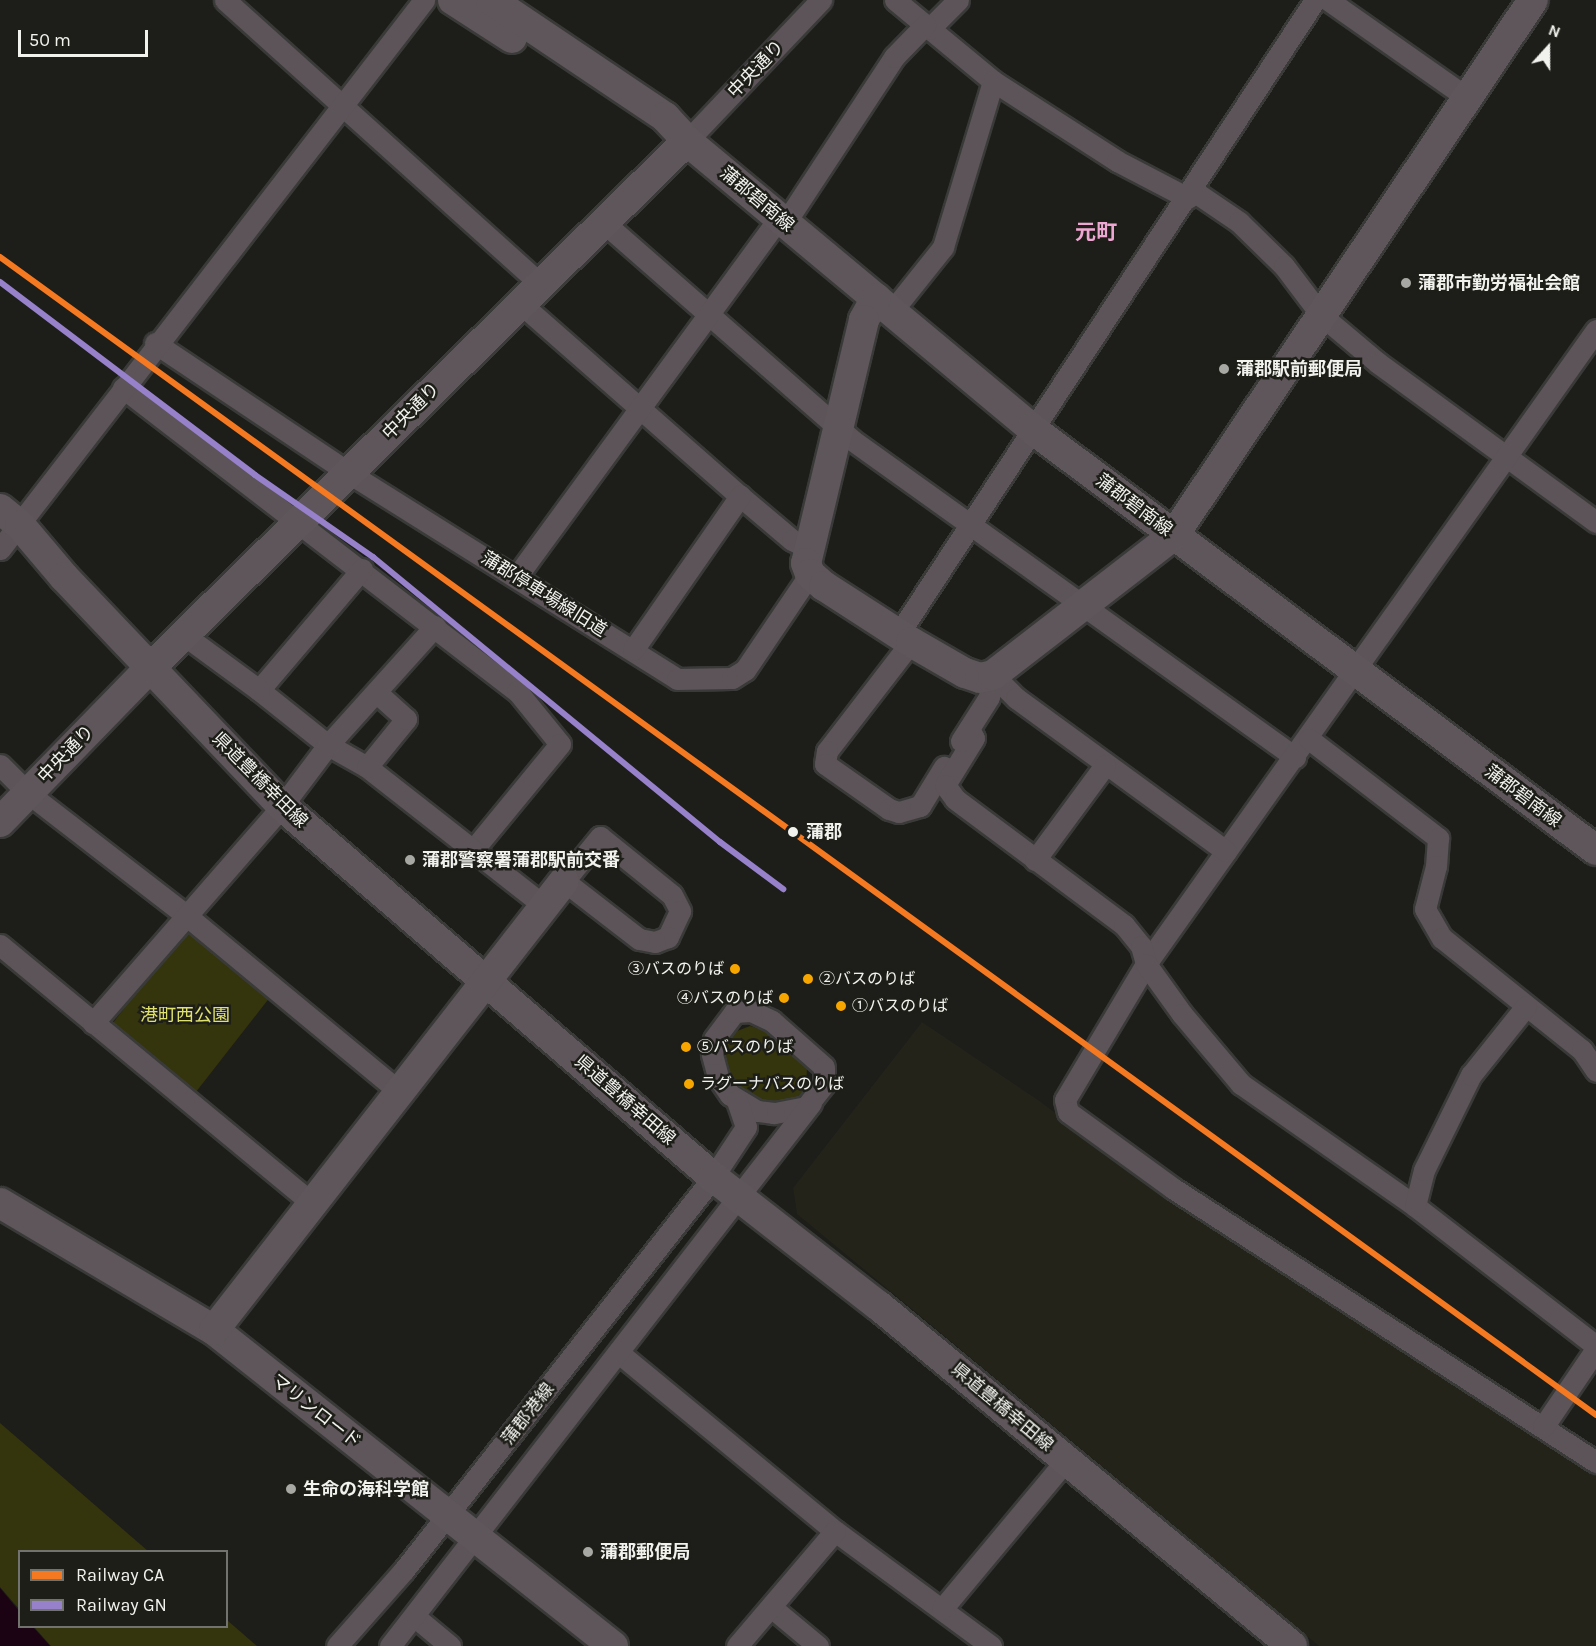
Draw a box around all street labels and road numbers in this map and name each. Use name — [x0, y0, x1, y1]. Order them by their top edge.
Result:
street label: 中央通り — [723, 36, 789, 102]
street label: 蒲郡碧南線 — [716, 162, 798, 236]
street label: 中央通り — [378, 378, 444, 444]
street label: 蒲郡碧南線 — [1092, 469, 1176, 541]
street label: 蒲郡停車場線旧道 — [477, 547, 611, 641]
street label: 中央通り — [33, 721, 99, 787]
street label: 県道豊橋幸田線 — [208, 728, 312, 832]
street label: 蒲郡碧南線 — [1481, 760, 1565, 832]
street label: 県道豊橋幸田線 — [570, 1051, 680, 1149]
street label: 県道豊橋幸田線 — [947, 1358, 1057, 1456]
street label: マリンロード — [267, 1369, 365, 1453]
street label: 蒲郡港線 — [497, 1379, 559, 1449]

